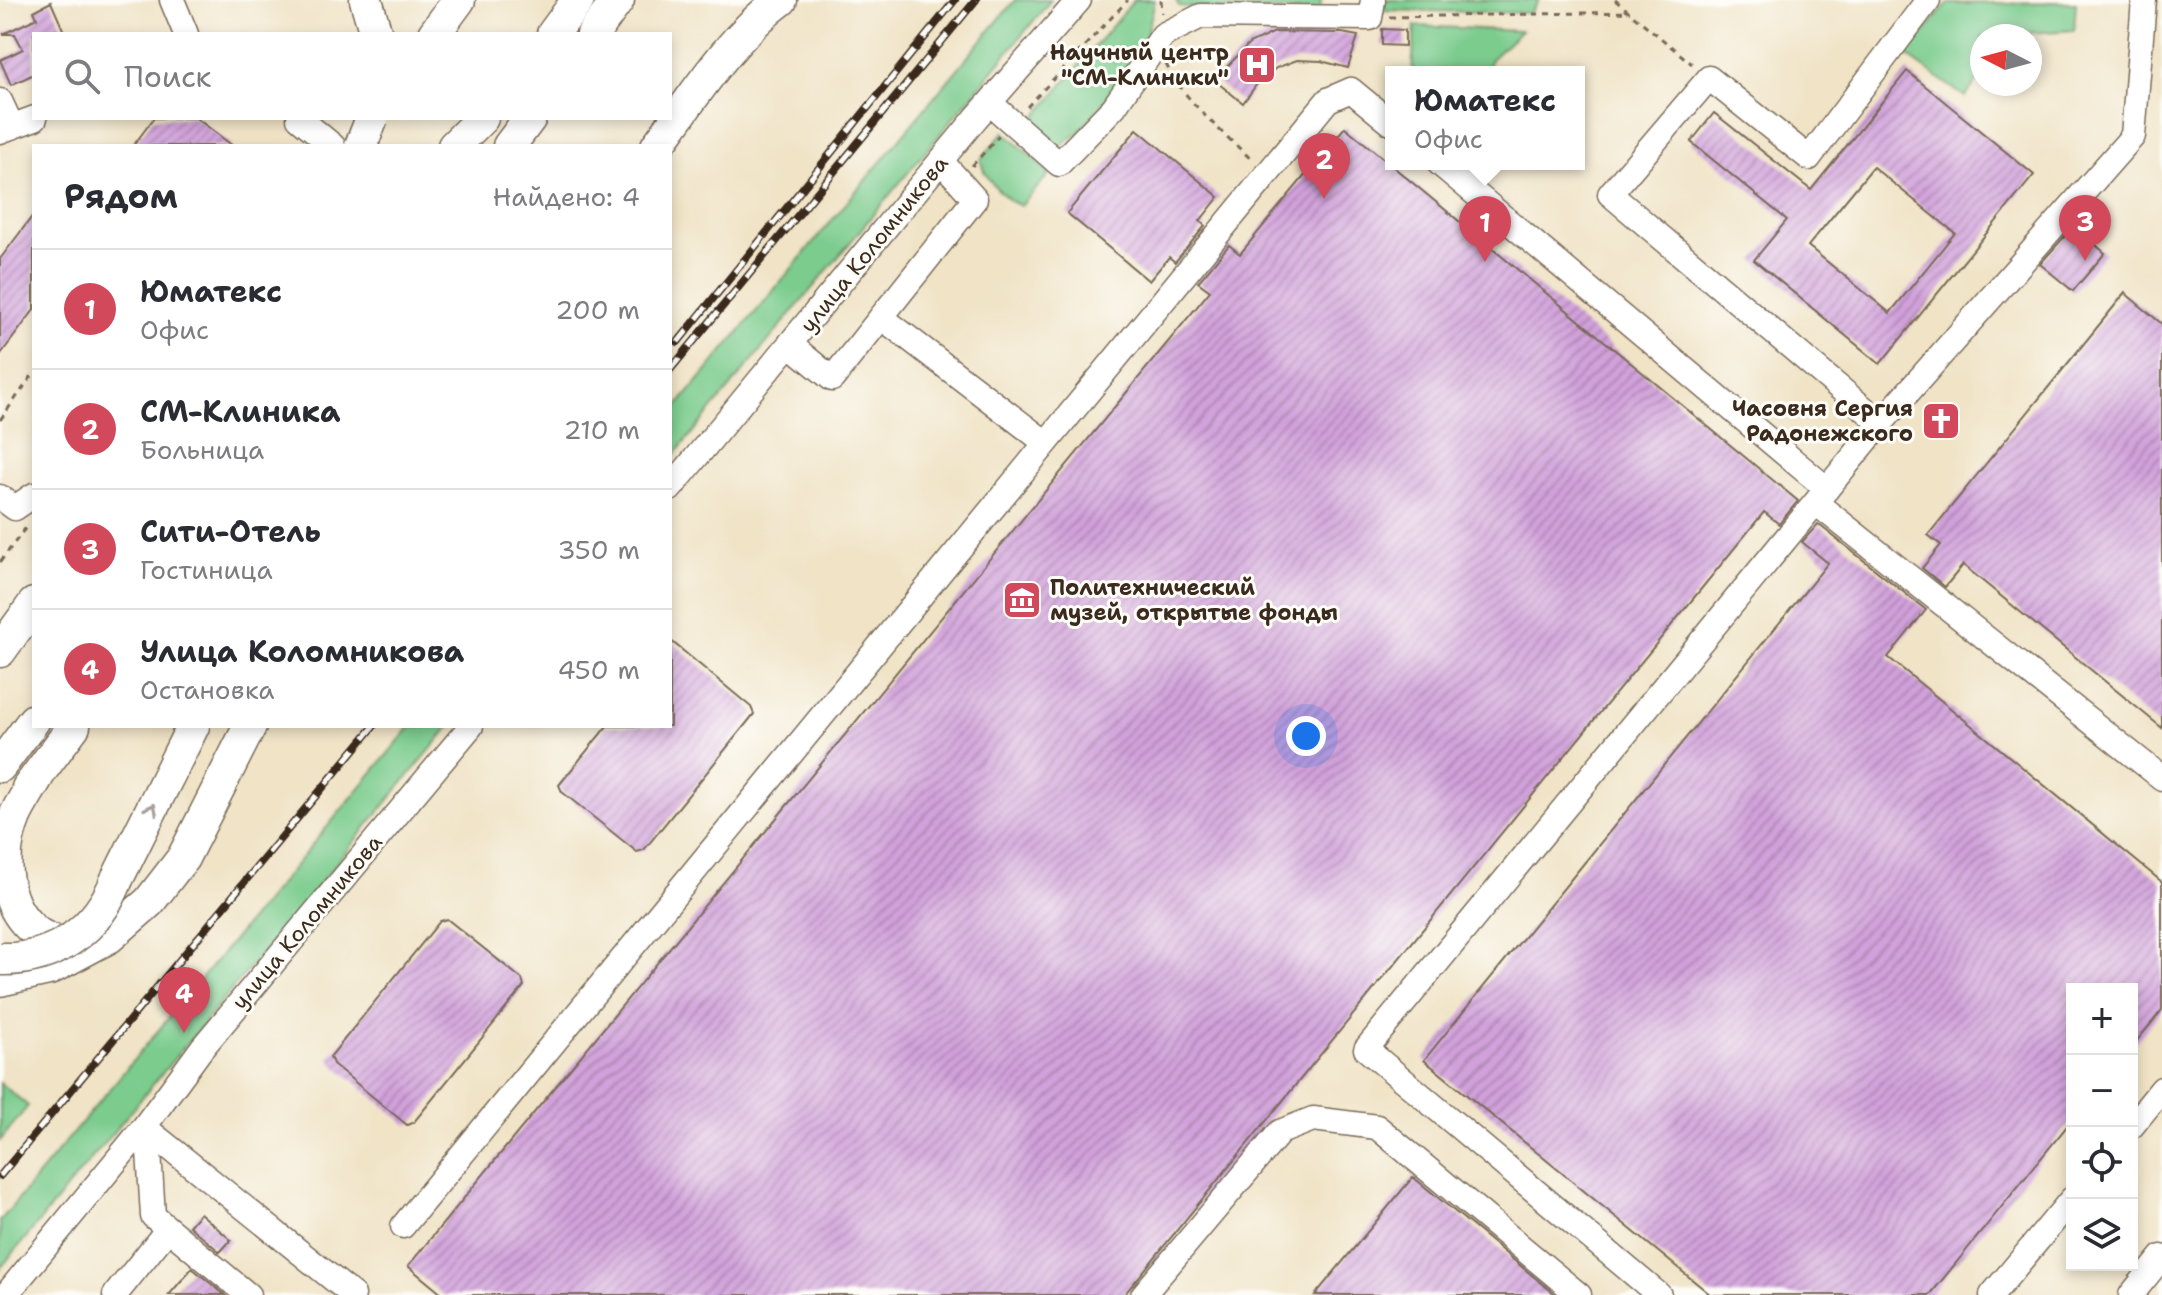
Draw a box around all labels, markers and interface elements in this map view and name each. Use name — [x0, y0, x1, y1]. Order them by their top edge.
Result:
north arrow — [1970, 24, 2042, 96]
search box — [32, 32, 672, 120]
place label: Научный центр "СМ-Клиники" — [1050, 38, 1229, 92]
hospital icon: Научный центр "СМ-Клиники" — [1236, 44, 1278, 86]
icon: search — [60, 54, 104, 98]
text: Поиск — [124, 56, 212, 97]
popup — [1385, 66, 1585, 170]
text: Юматекс — [1414, 80, 1556, 121]
text: Офис — [1414, 121, 1483, 156]
pin: 2 — [1298, 133, 1350, 199]
street label: улица Коломникова — [794, 149, 955, 339]
text: Рядом — [64, 173, 178, 219]
text: Найдено: 4 — [493, 179, 640, 214]
pin: 3 — [2059, 195, 2111, 261]
pin: 1 — [1459, 196, 1511, 262]
text: Юматекс — [140, 271, 282, 312]
text: 1 — [84, 292, 96, 327]
text: 200 m — [555, 292, 640, 327]
text: Офис — [140, 312, 209, 347]
text: СМ-Клиника — [140, 391, 340, 432]
place label: Часовня Сергия Радонежского — [1732, 394, 1913, 448]
church icon: Часовня Сергия Радонежского — [1920, 400, 1962, 442]
text: 2 — [81, 412, 99, 447]
text: 210 m — [563, 412, 640, 447]
text: Больница — [140, 432, 264, 467]
text: Сити-Отель — [140, 511, 321, 552]
text: 3 — [81, 532, 99, 567]
text: 350 m — [557, 532, 640, 567]
text: Гостиница — [140, 552, 273, 587]
place label: Политехнический музей, открытые фонды — [1050, 573, 1338, 627]
museum icon: Политехнический музей, открытые фонды — [1001, 579, 1043, 621]
text: Улица Коломникова — [140, 631, 464, 672]
text: 4 — [81, 652, 99, 687]
text: 450 m — [557, 652, 640, 687]
text: Остановка — [140, 672, 275, 707]
your location — [1286, 716, 1326, 756]
one-way arrow — [142, 802, 158, 817]
street label: улица Коломникова — [225, 828, 389, 1016]
pin: 4 — [158, 967, 210, 1033]
map controls — [2066, 983, 2138, 1271]
button: + — [2066, 983, 2138, 1055]
button: − — [2066, 1055, 2138, 1127]
button: locate — [2066, 1127, 2138, 1199]
button: layers — [2066, 1199, 2138, 1271]

